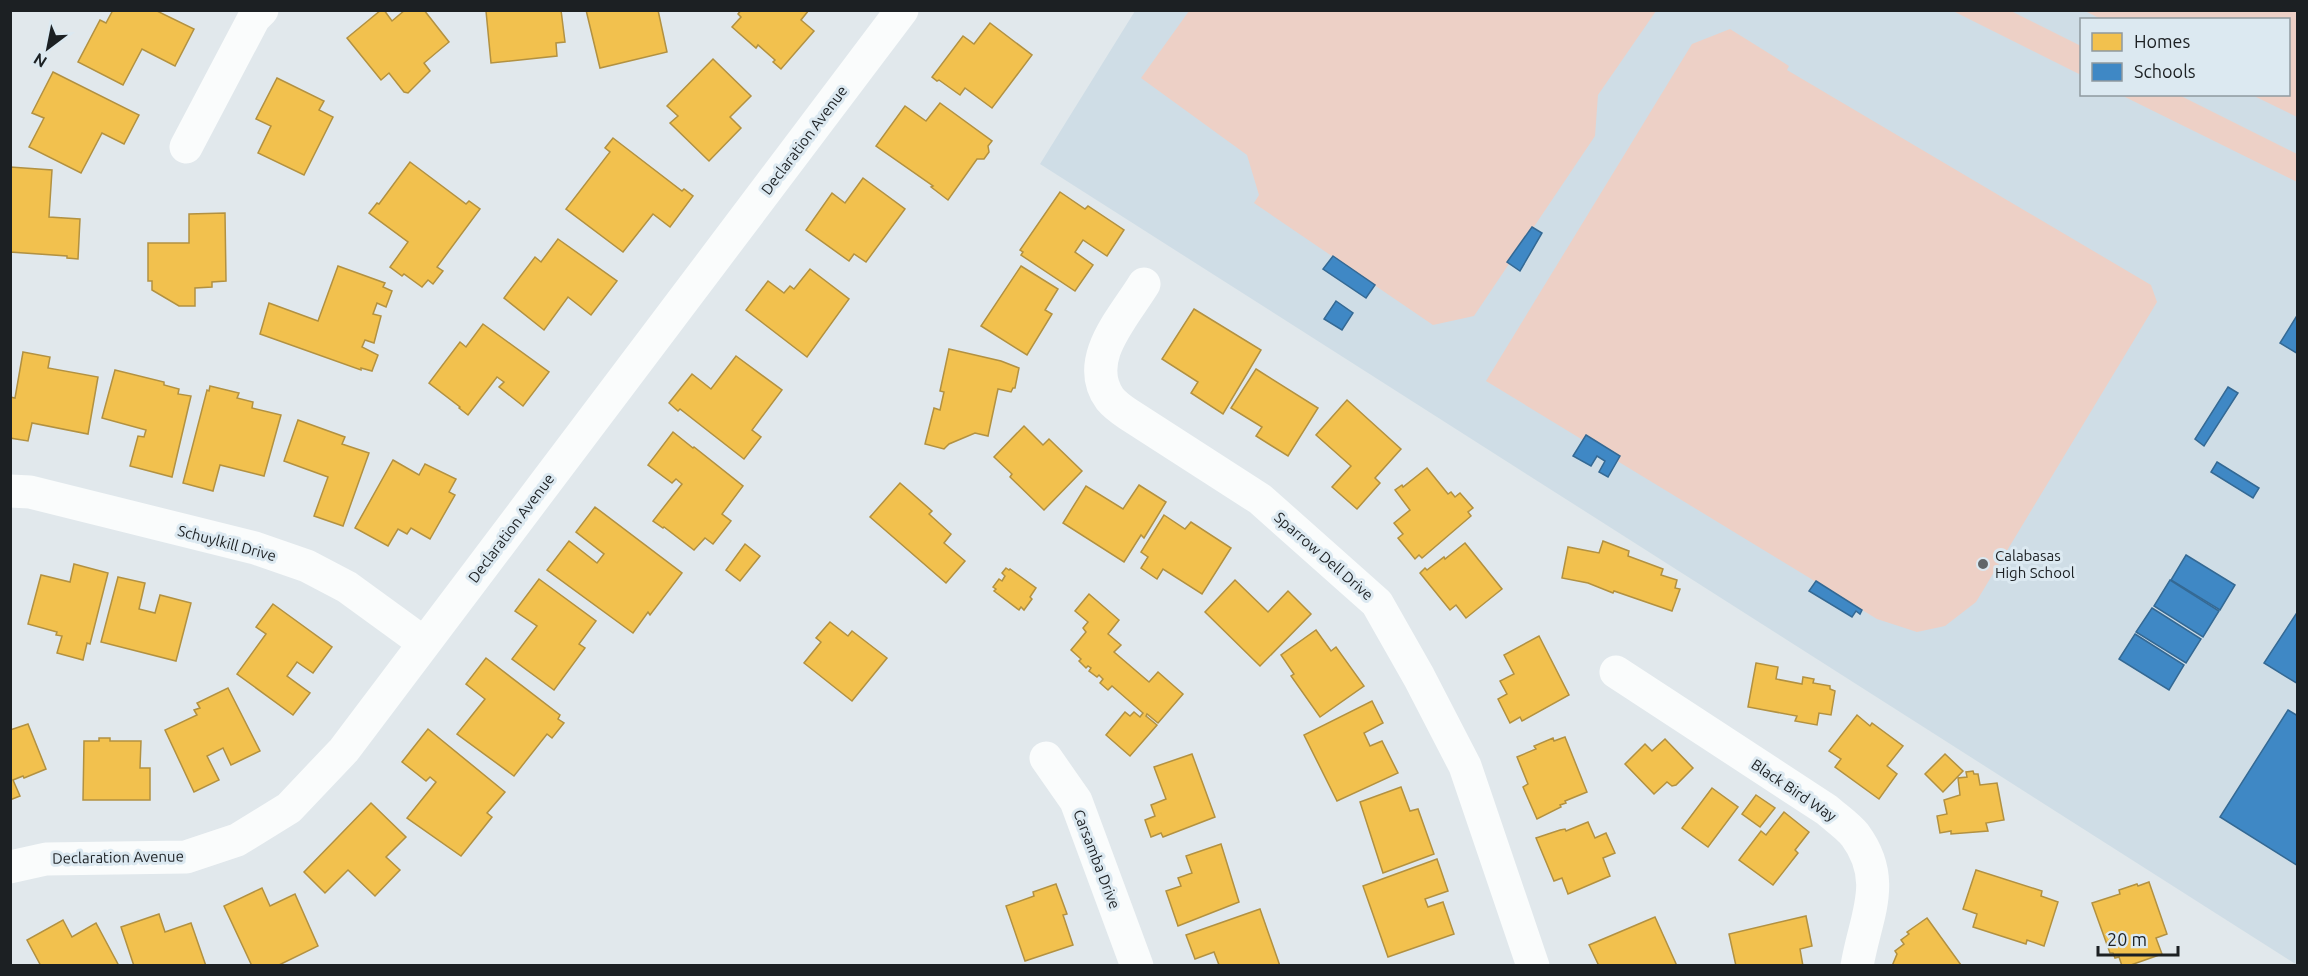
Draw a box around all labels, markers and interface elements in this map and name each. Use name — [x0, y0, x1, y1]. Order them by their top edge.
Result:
north arrow — [18, 18, 78, 78]
legend — [2080, 18, 2290, 96]
text: Homes — [2134, 31, 2191, 51]
text: N — [30, 50, 50, 72]
text: Schools — [2134, 61, 2196, 81]
street label: Declaration Avenue — [758, 82, 850, 198]
street label: Declaration Avenue — [465, 470, 557, 586]
street label: Sparrow Dell Drive — [1271, 509, 1377, 603]
street label: Schuylkill Drive — [176, 522, 278, 564]
place label: Calabasas High School — [1995, 547, 2075, 581]
marker: Calabasas High School — [1976, 557, 1990, 571]
street label: Black Bird Way — [1748, 755, 1840, 825]
street label: Carsamba Drive — [1070, 807, 1124, 911]
street label: Declaration Avenue — [52, 847, 184, 867]
scale bar — [2098, 919, 2178, 957]
text: 20 m — [2107, 929, 2147, 949]

